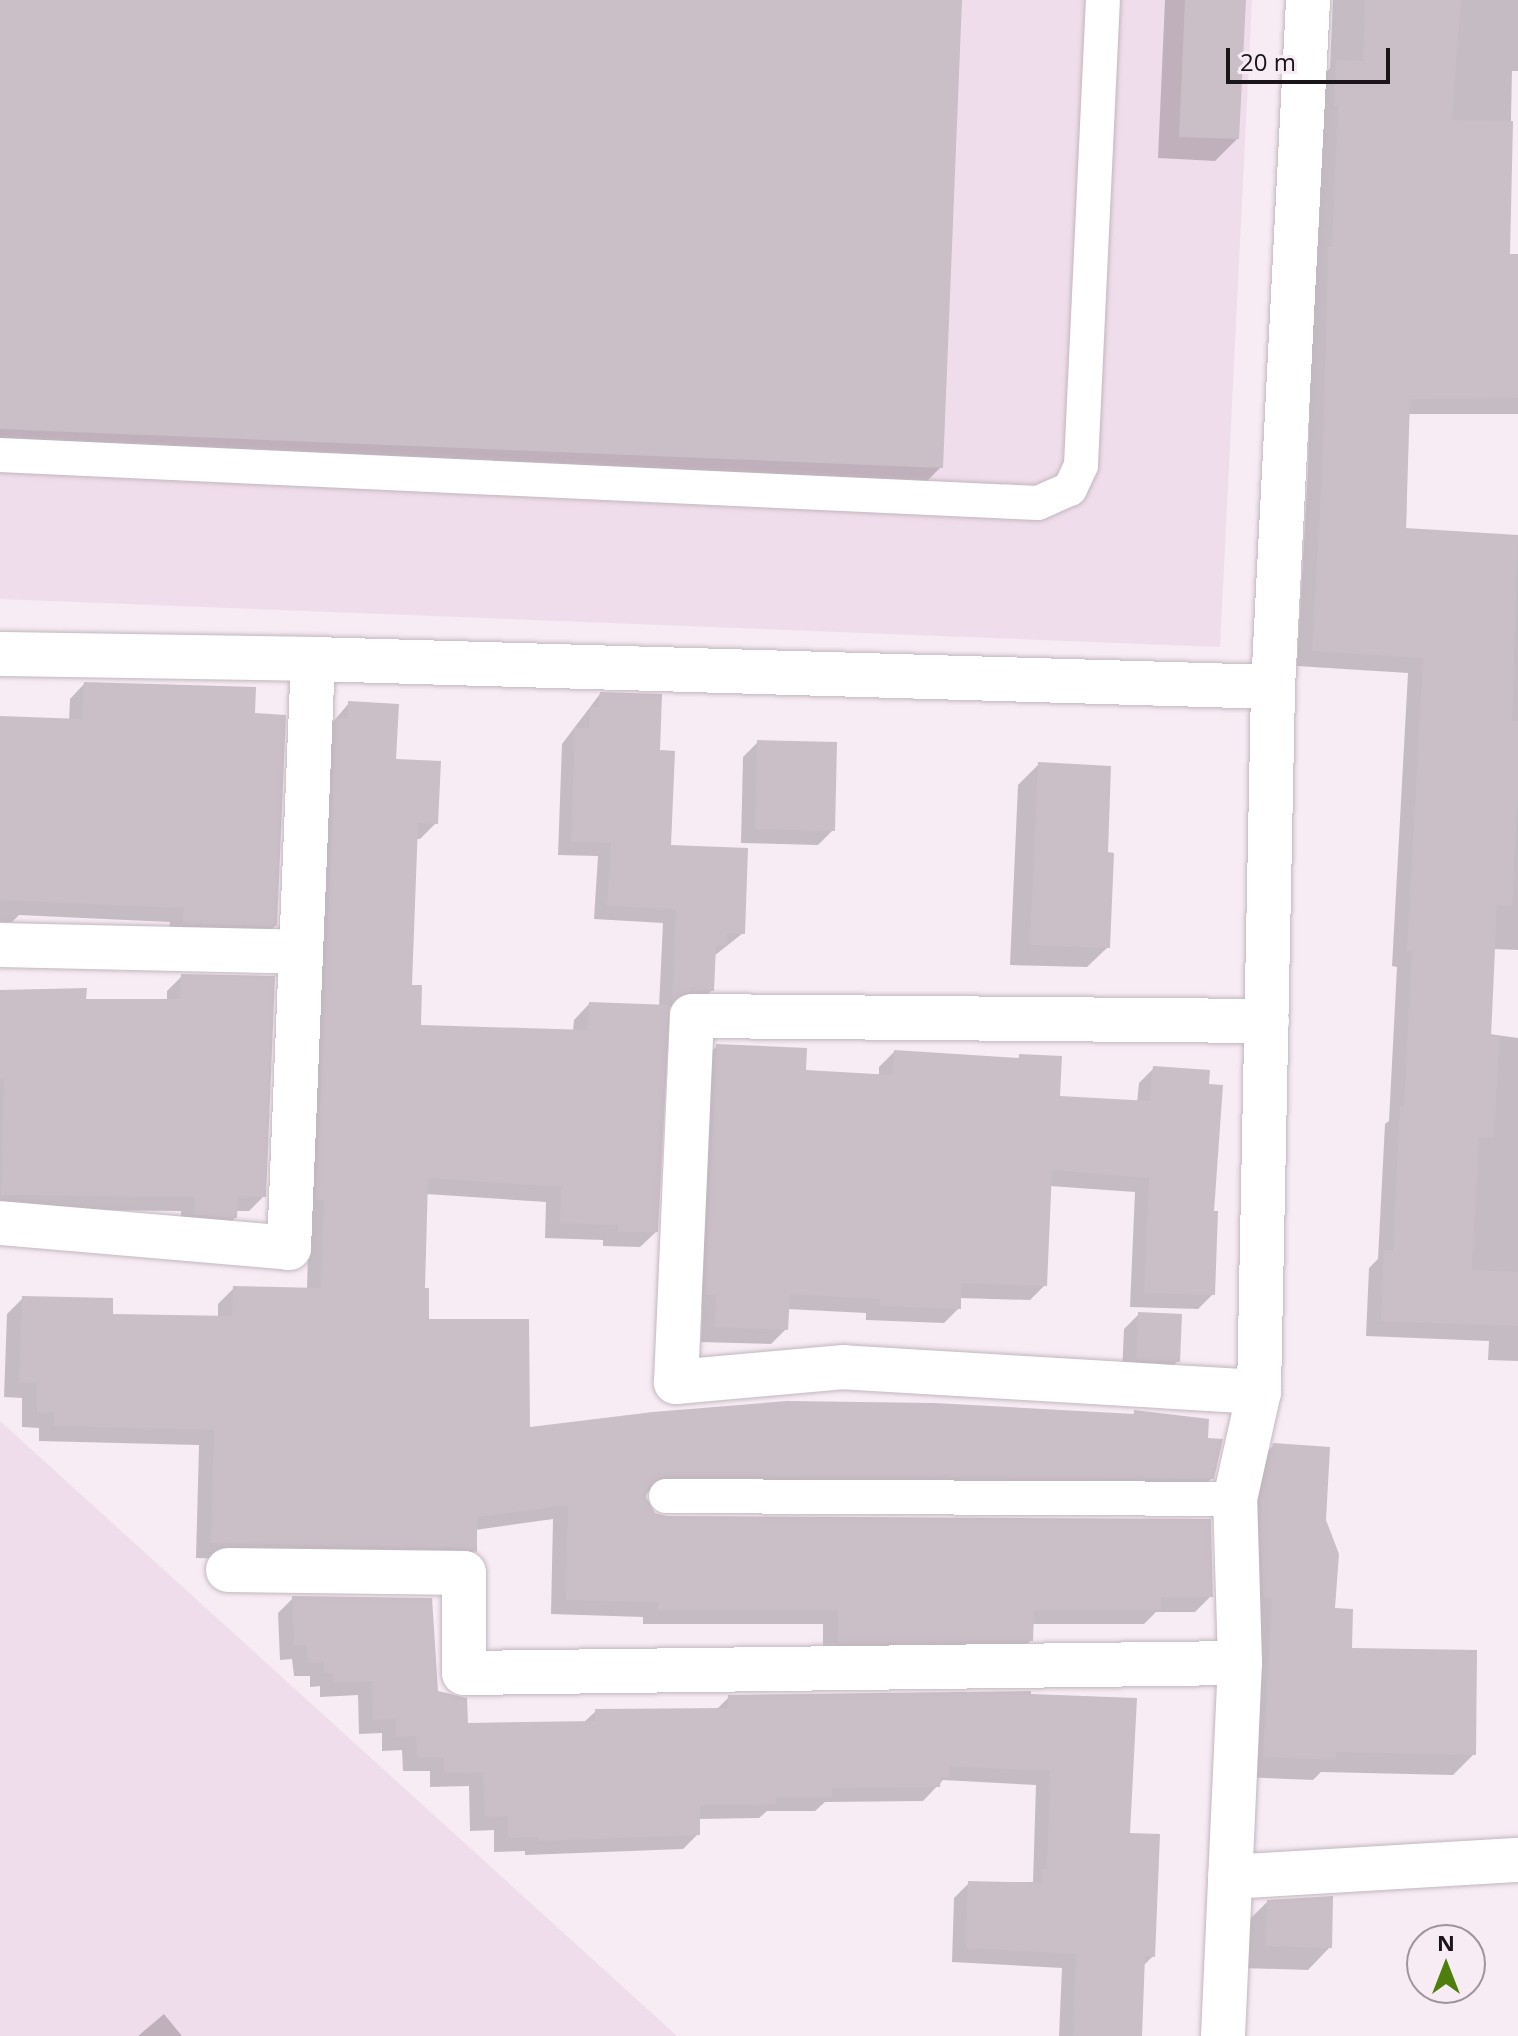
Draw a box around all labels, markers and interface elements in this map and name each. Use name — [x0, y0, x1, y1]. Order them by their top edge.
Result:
scale bar — [1230, 32, 1394, 82]
text: 20 m — [1240, 45, 1296, 78]
north arrow — [1406, 1924, 1486, 2004]
text: N — [1437, 1927, 1455, 1957]

